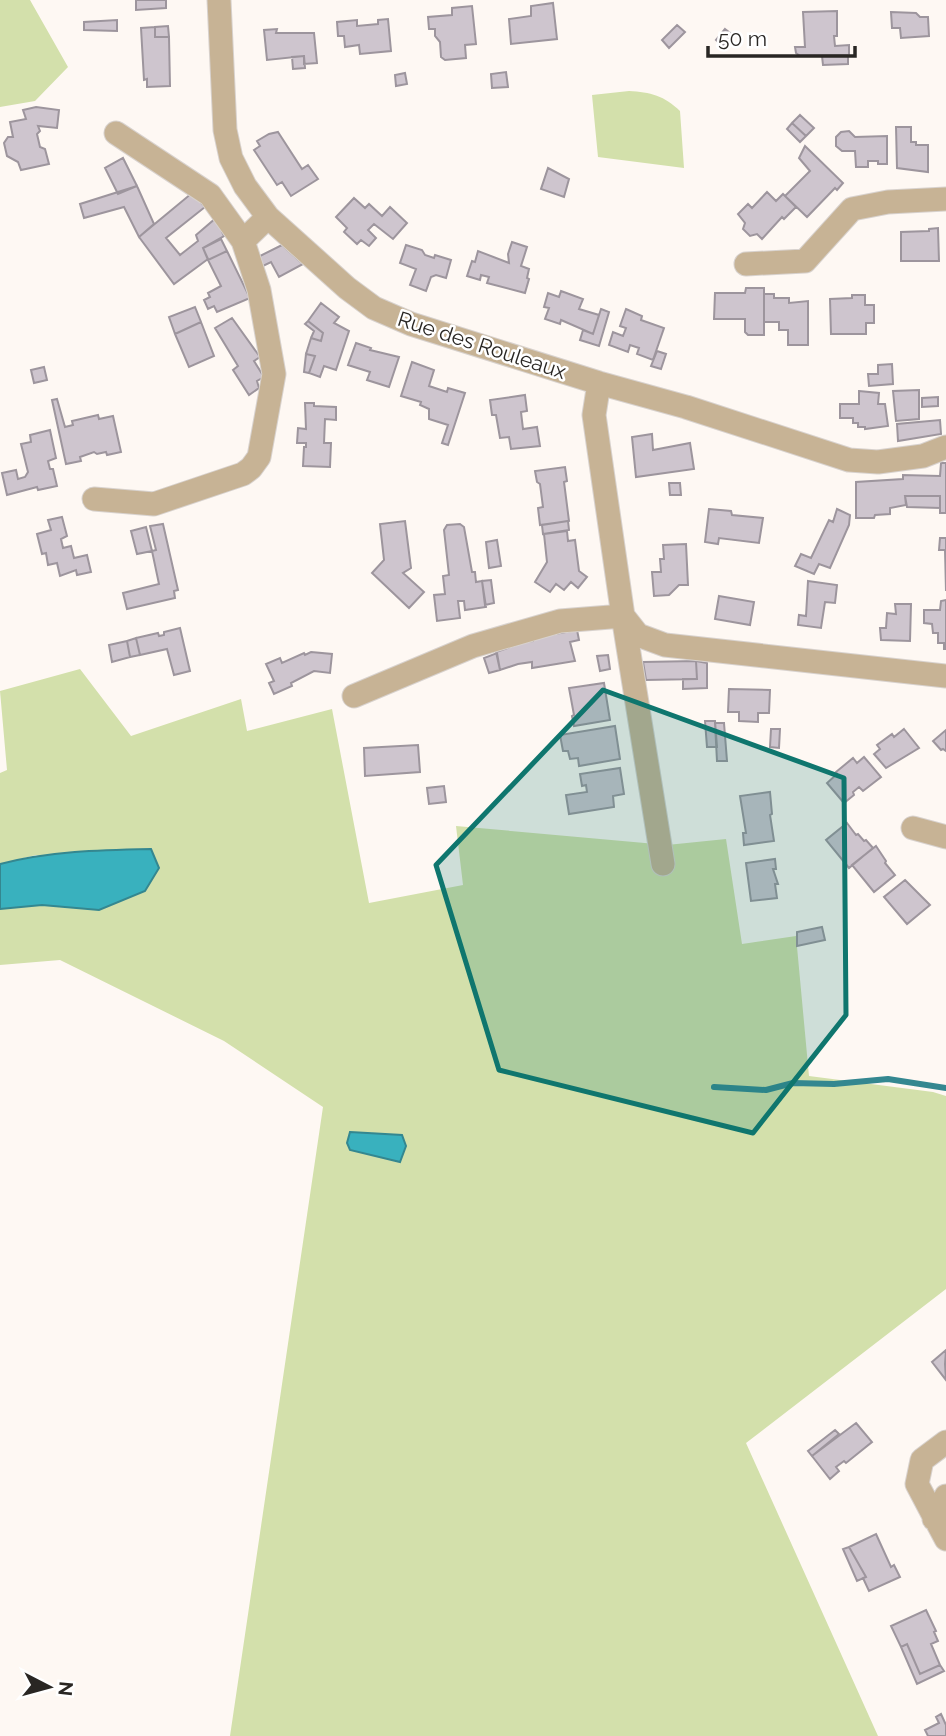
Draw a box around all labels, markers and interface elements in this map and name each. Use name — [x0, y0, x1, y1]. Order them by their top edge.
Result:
scale bar — [708, 14, 855, 58]
text: 50 m — [718, 26, 767, 51]
street label: Rue des Rouleaux — [395, 306, 570, 384]
north arrow — [14, 1652, 84, 1722]
text: N — [54, 1680, 78, 1697]

